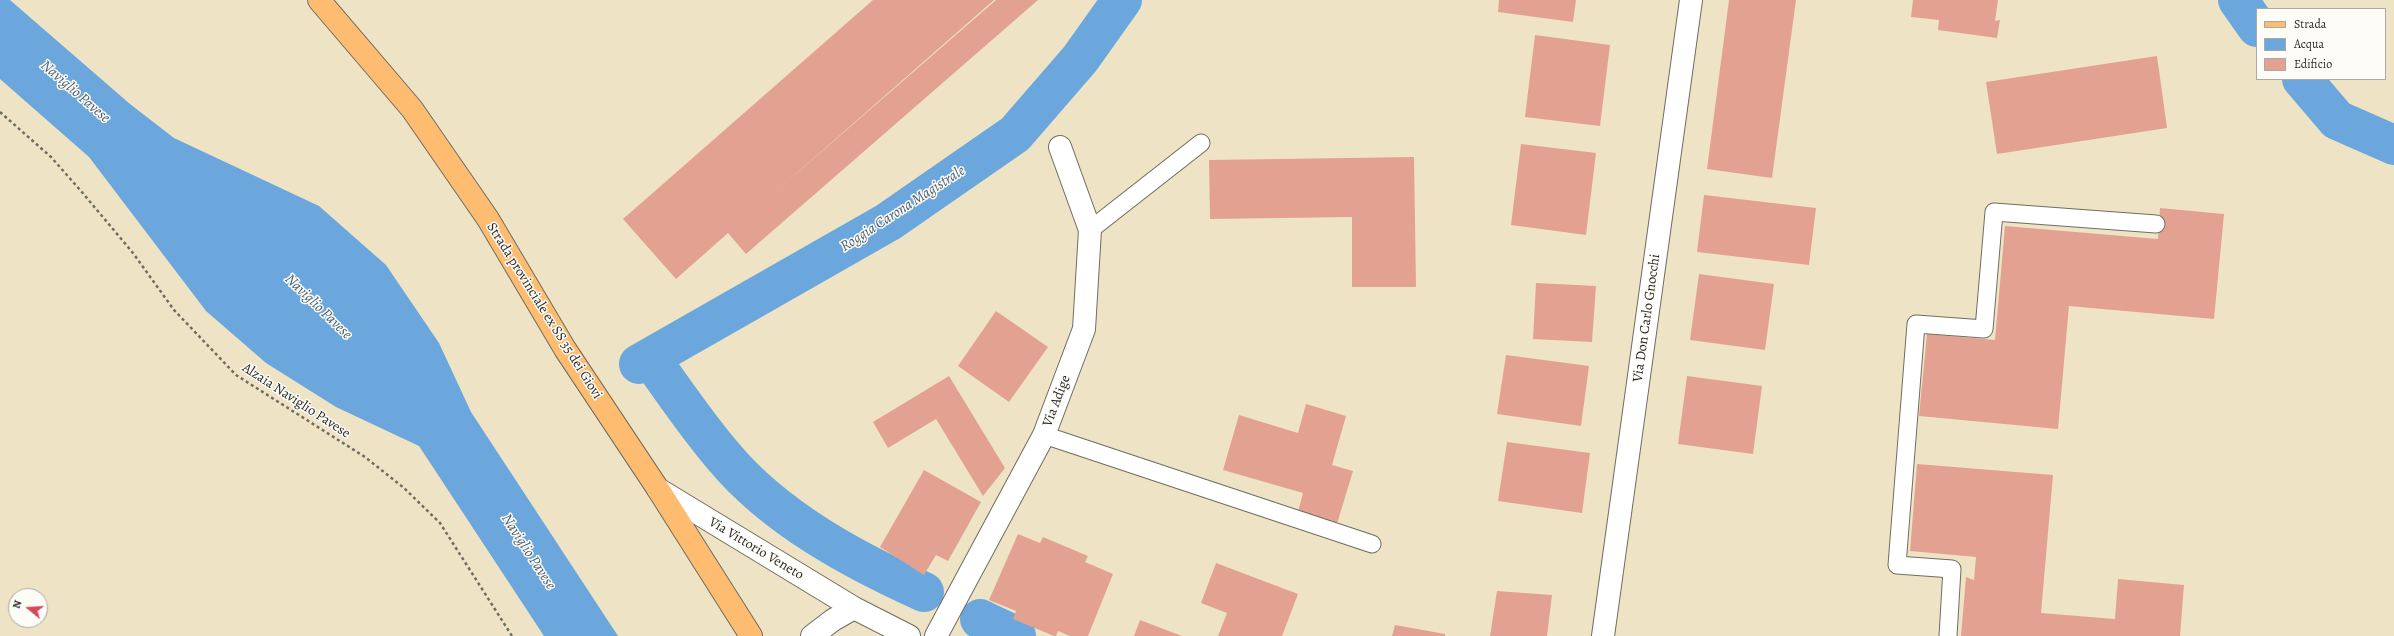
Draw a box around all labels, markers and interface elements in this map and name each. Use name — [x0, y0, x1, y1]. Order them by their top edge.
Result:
legend — [2256, 8, 2386, 80]
text: Strada — [2294, 16, 2326, 32]
text: Acqua — [2294, 36, 2324, 52]
text: Edificio — [2294, 56, 2332, 72]
water label: Naviglio Pavese — [37, 57, 113, 127]
water label: Roggia Carona Magistrale — [837, 162, 969, 256]
street label: Strada provinciale ex SS 35 dei Giovi — [483, 220, 605, 402]
street label: Via Don Carlo Gnocchi — [1630, 253, 1664, 383]
water label: Naviglio Pavese — [281, 271, 355, 343]
street label: Alzaia Naviglio Pavese — [239, 360, 353, 442]
street label: Via Adige — [1039, 373, 1075, 429]
water label: Naviglio Pavese — [497, 511, 559, 593]
street label: Via Vittorio Veneto — [706, 514, 806, 584]
north arrow — [8, 588, 48, 628]
text: N — [9, 598, 25, 611]

